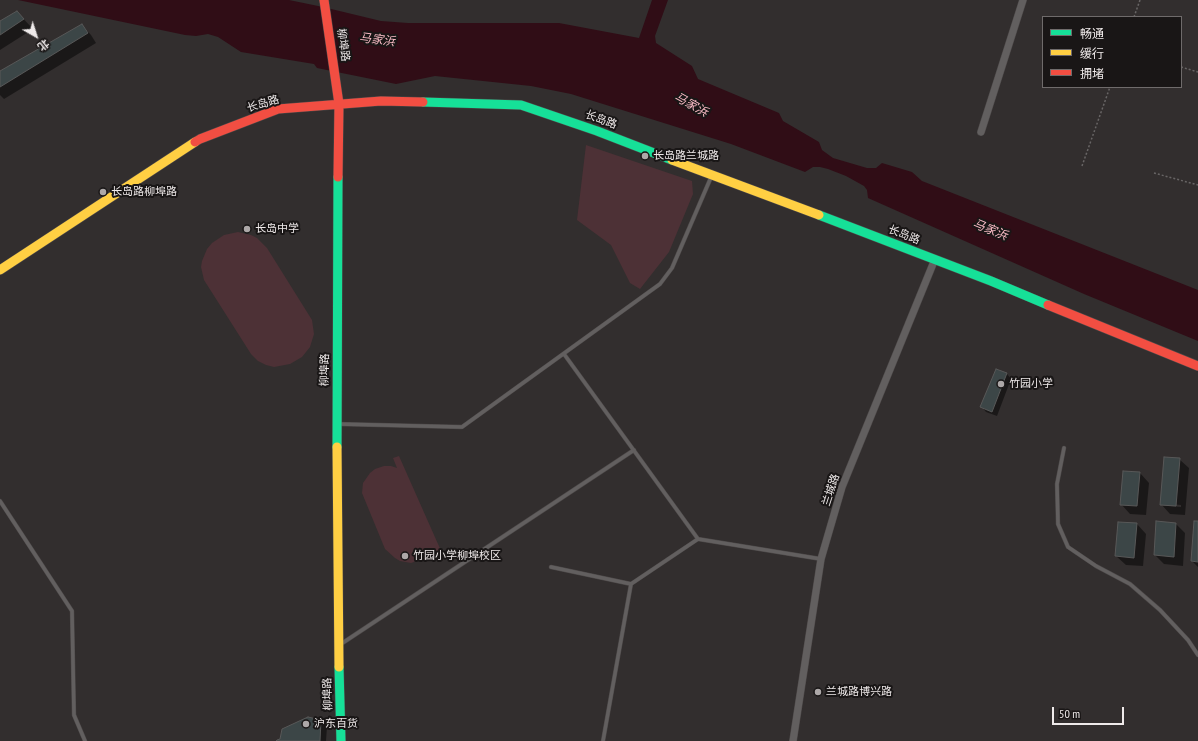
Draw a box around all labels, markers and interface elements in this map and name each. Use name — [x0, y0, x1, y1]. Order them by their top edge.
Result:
north arrow — [16, 16, 56, 56]
legend — [1042, 16, 1182, 88]
text: 畅通 — [1080, 26, 1104, 41]
street label: 柳埠路 — [334, 28, 352, 62]
water label: 马家浜 — [358, 31, 396, 49]
text: 北 — [35, 36, 52, 54]
text: 缓行 — [1080, 46, 1104, 61]
text: 拥堵 — [1080, 66, 1104, 81]
water label: 马家浜 — [672, 90, 710, 120]
street label: 长岛路 — [245, 93, 281, 115]
street label: 长岛路 — [583, 108, 619, 132]
place label: 长岛路兰城路 — [653, 149, 719, 163]
marker: 长岛路兰城路 — [640, 151, 650, 161]
place label: 长岛路柳埠路 — [111, 185, 177, 199]
marker: 长岛路柳埠路 — [98, 187, 108, 197]
water label: 马家浜 — [971, 217, 1009, 243]
place label: 长岛中学 — [255, 222, 299, 236]
street label: 长岛路 — [886, 223, 922, 247]
marker: 长岛中学 — [242, 224, 252, 234]
street label: 柳埠路 — [318, 353, 332, 387]
place label: 竹园小学 — [1009, 377, 1053, 391]
marker: 竹园小学 — [996, 379, 1006, 389]
street label: 兰城路 — [820, 472, 842, 508]
place label: 竹园小学柳埠校区 — [413, 549, 501, 563]
marker: 竹园小学柳埠校区 — [400, 551, 410, 561]
street label: 柳埠路 — [321, 677, 335, 711]
place label: 兰城路博兴路 — [826, 685, 892, 699]
marker: 兰城路博兴路 — [813, 687, 823, 697]
scale bar — [1054, 699, 1126, 725]
text: 50 m — [1059, 706, 1080, 721]
place label: 沪东百货 — [314, 717, 358, 731]
marker: 沪东百货 — [301, 719, 311, 729]

